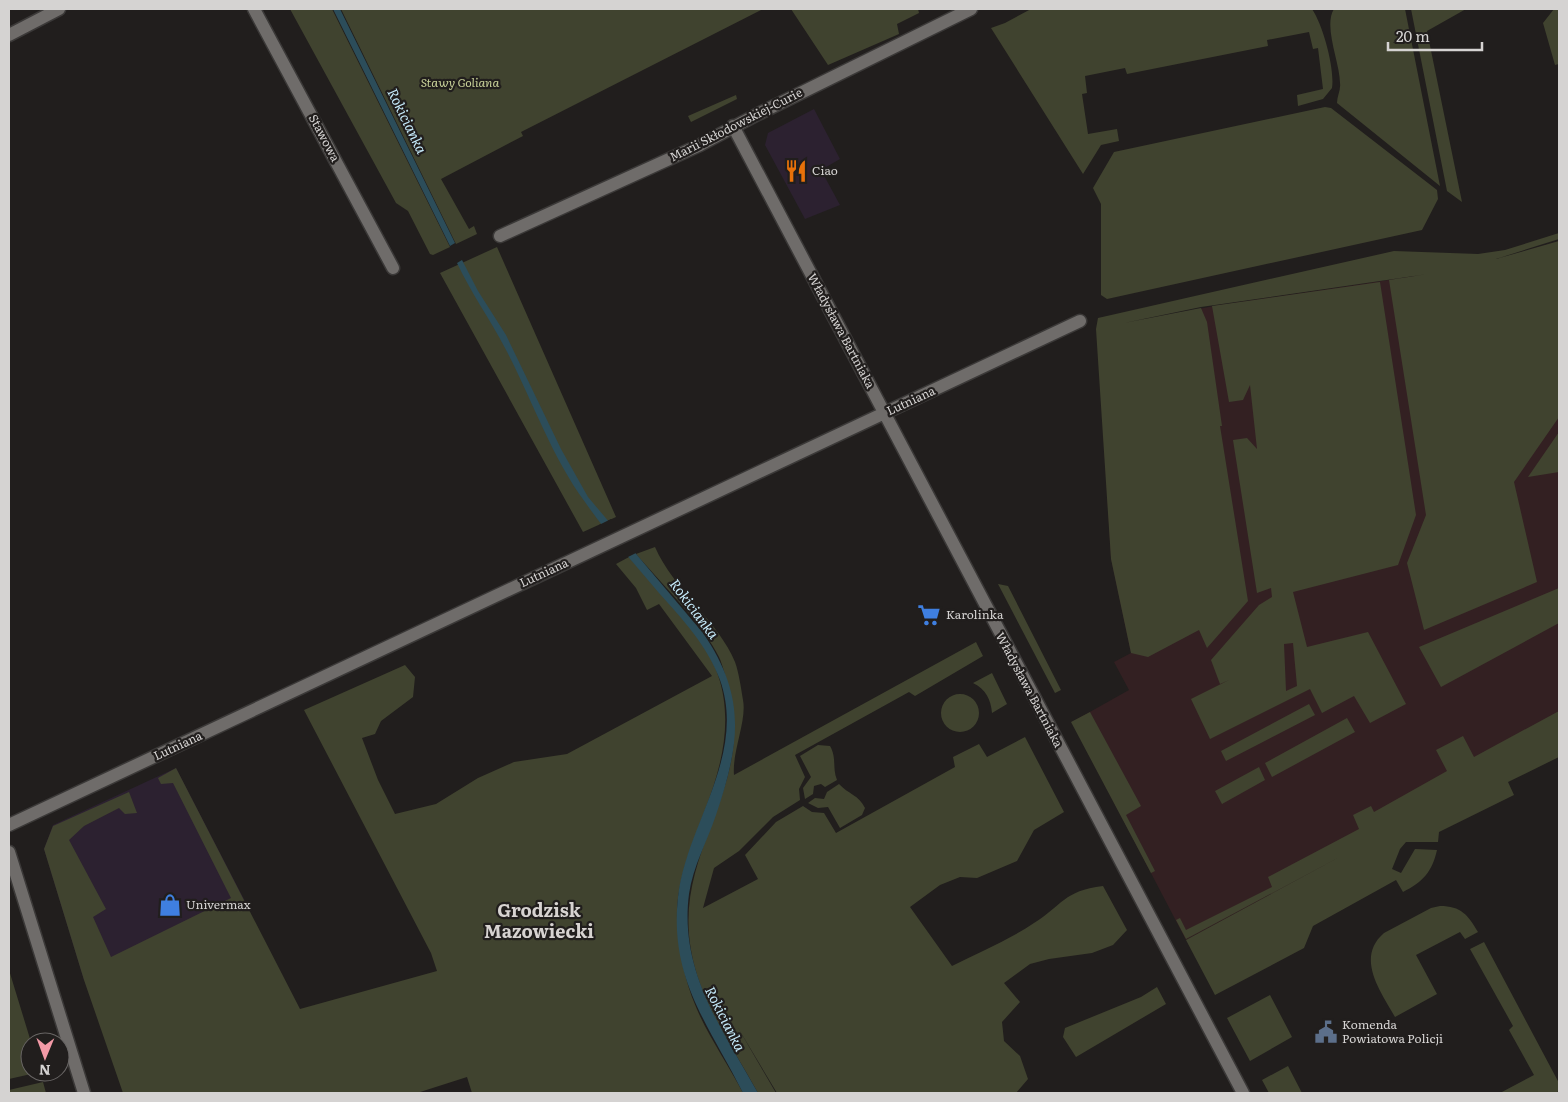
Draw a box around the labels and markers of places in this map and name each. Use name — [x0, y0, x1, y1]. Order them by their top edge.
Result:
restaurant icon: Ciao — [783, 158, 809, 184]
place label: Ciao — [812, 161, 838, 179]
supermarket icon: Karolinka — [916, 602, 942, 628]
place label: Karolinka — [946, 605, 1004, 623]
shop icon: Univermax — [157, 892, 183, 918]
place label: Univermax — [186, 895, 251, 913]
place label: Komenda Powiatowa Policji — [1342, 1015, 1443, 1047]
public building icon: Komenda Powiatowa Policji — [1313, 1019, 1339, 1045]

